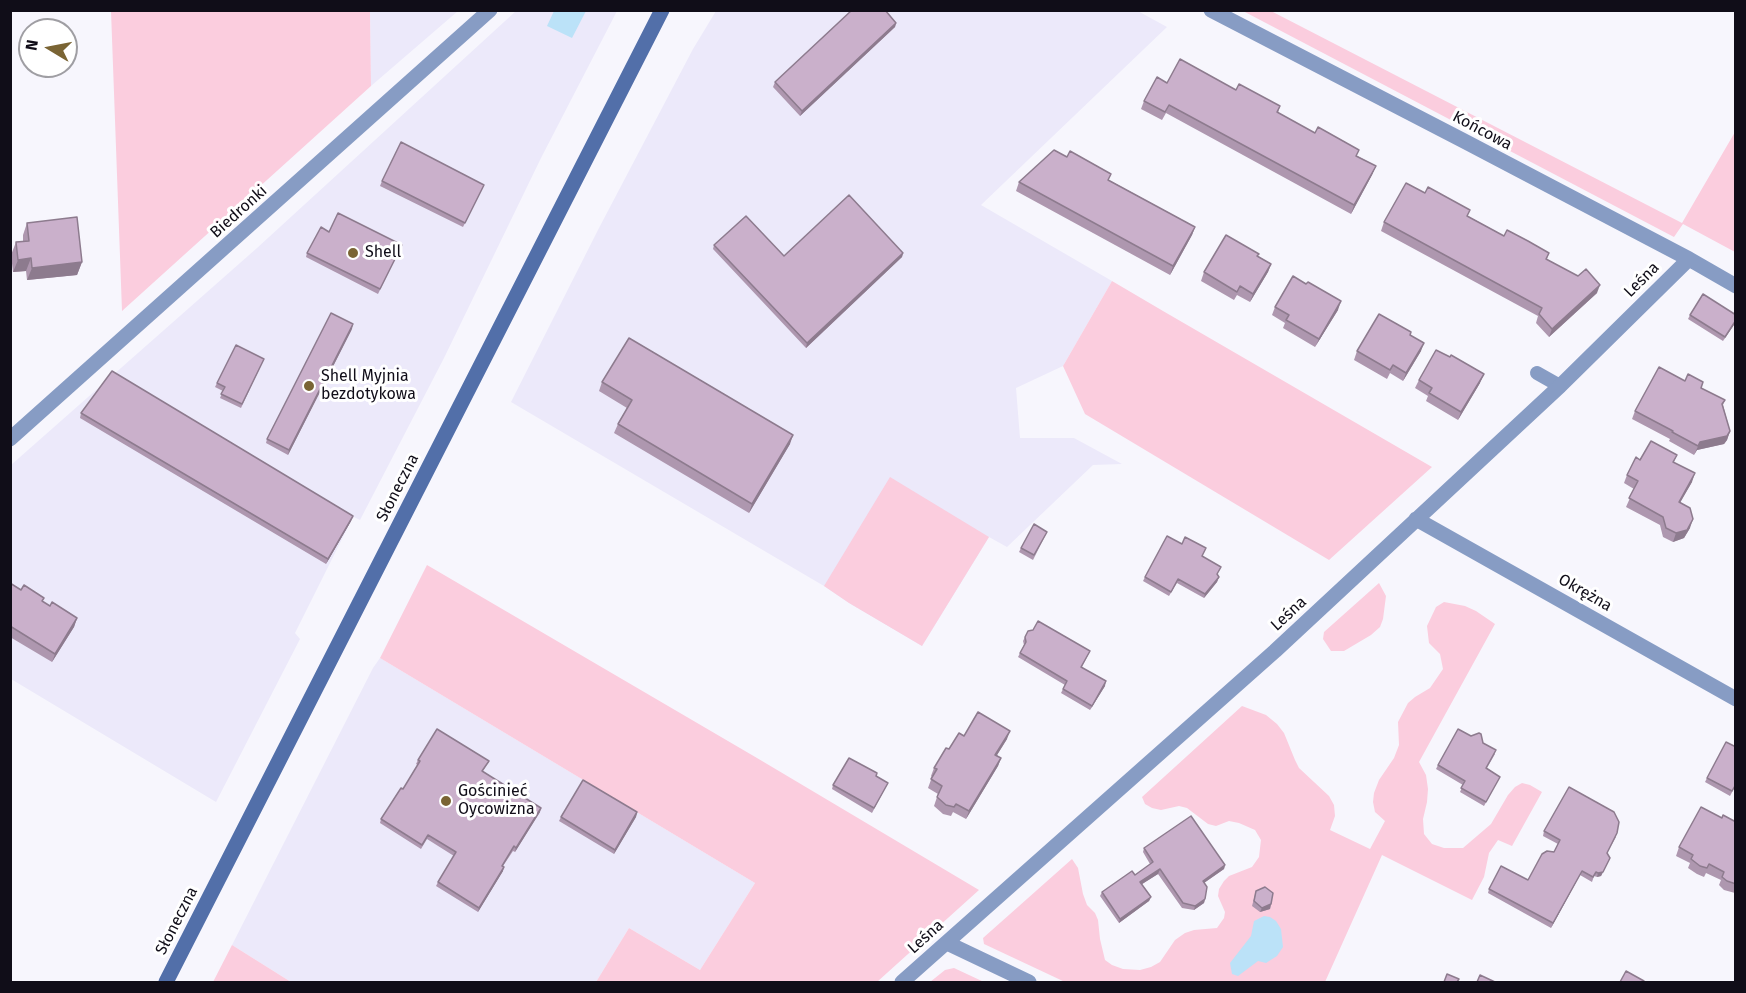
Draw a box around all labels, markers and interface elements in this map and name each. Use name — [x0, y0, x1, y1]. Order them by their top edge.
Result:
north arrow — [18, 18, 78, 78]
text: N — [21, 38, 42, 52]
street label: Końcowa — [1449, 107, 1515, 155]
street label: Biedronki — [207, 182, 271, 242]
place label: Shell — [365, 243, 401, 263]
marker: Shell — [346, 246, 360, 260]
street label: Leśna — [1620, 258, 1664, 302]
place label: Shell Myjnia bezdotykowa — [321, 367, 416, 405]
marker: Shell Myjnia bezdotykowa — [302, 379, 316, 393]
street label: Słoneczna — [373, 451, 423, 525]
street label: Okrężna — [1555, 570, 1615, 616]
street label: Leśna — [1267, 593, 1311, 635]
place label: Gościnieć Oycowizna — [458, 782, 535, 820]
marker: Gościnieć Oycowizna — [439, 794, 453, 808]
street label: Słoneczna — [152, 884, 202, 958]
street label: Leśna — [904, 916, 948, 958]

